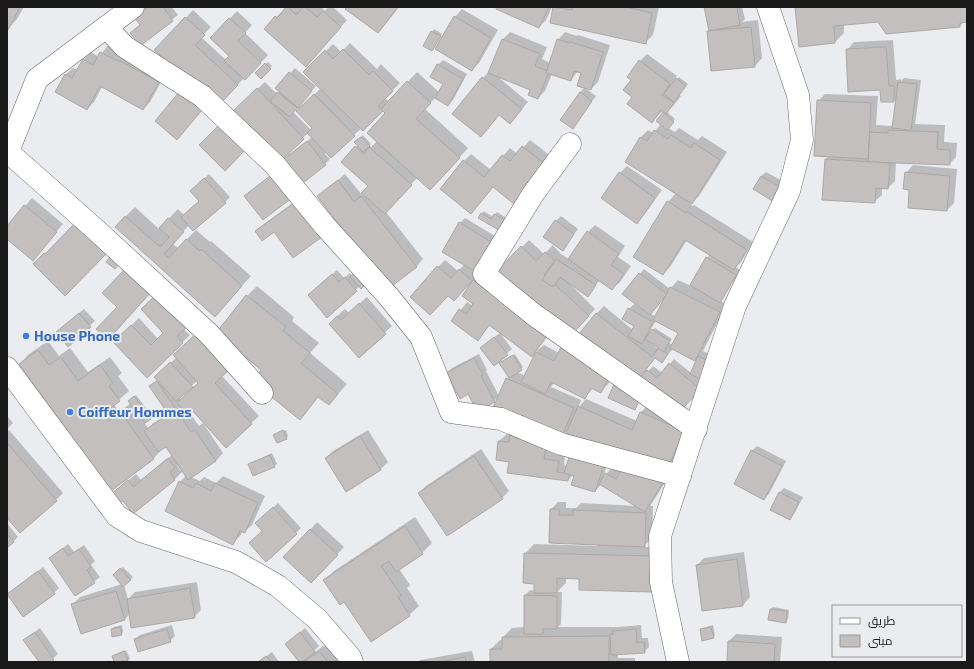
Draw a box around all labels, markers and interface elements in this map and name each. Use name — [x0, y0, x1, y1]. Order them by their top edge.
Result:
place label: House Phone — [34, 327, 120, 344]
marker: House Phone — [21, 331, 31, 341]
place label: Coiffeur Hommes — [78, 403, 192, 420]
marker: Coiffeur Hommes — [65, 407, 75, 417]
legend — [832, 605, 962, 657]
text: طريق — [868, 613, 896, 628]
text: مبنى — [868, 633, 893, 648]

